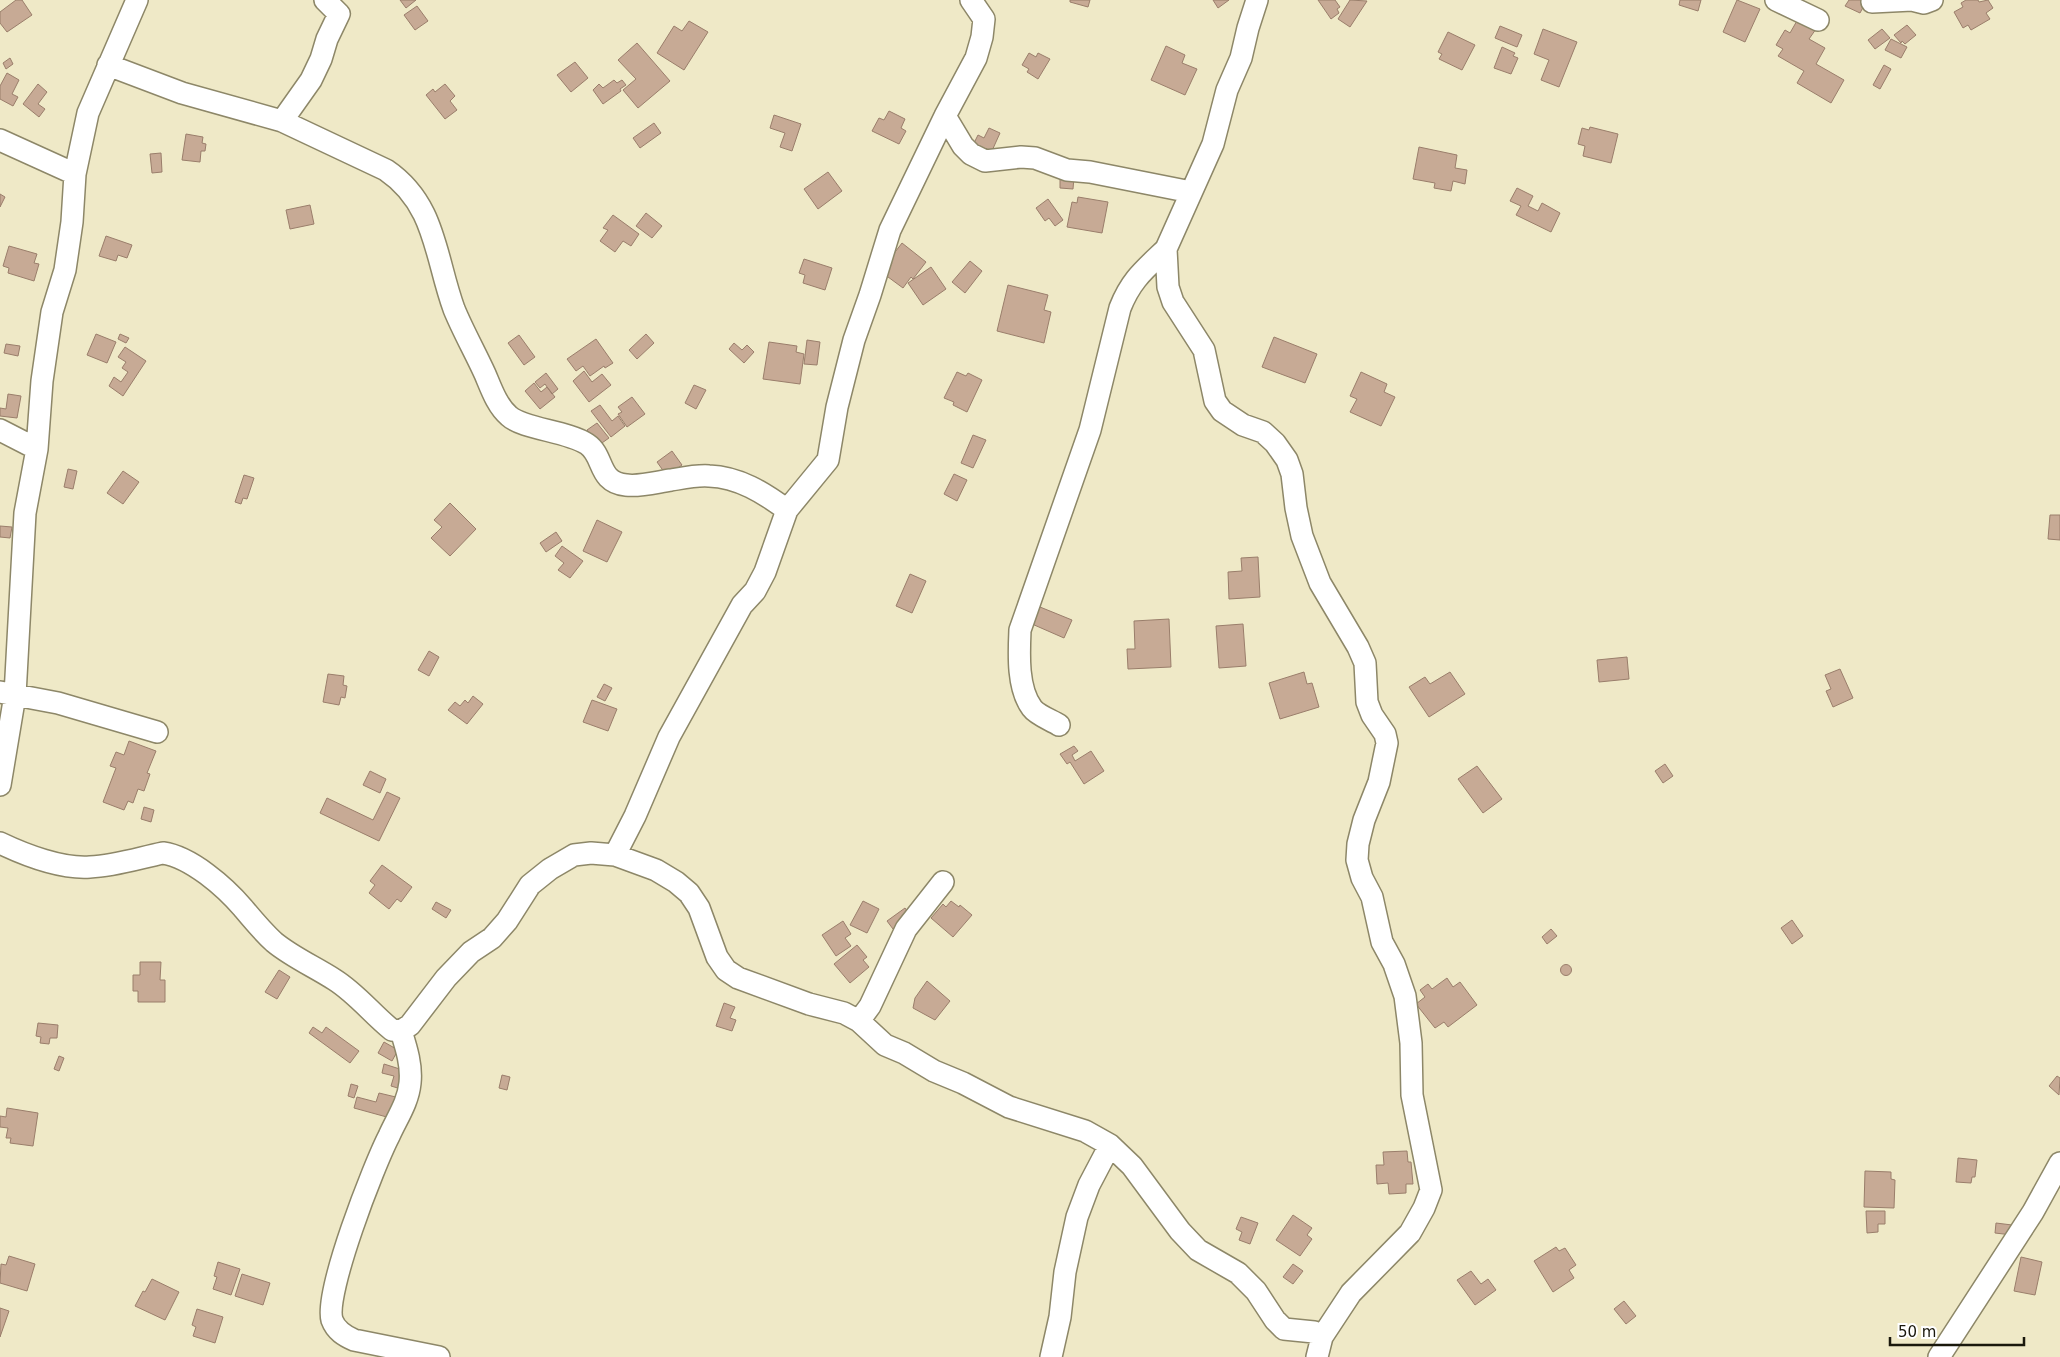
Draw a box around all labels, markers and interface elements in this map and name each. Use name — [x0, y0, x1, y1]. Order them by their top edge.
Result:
scale bar — [1890, 1314, 2024, 1346]
text: 50 m — [1898, 1323, 1936, 1341]

